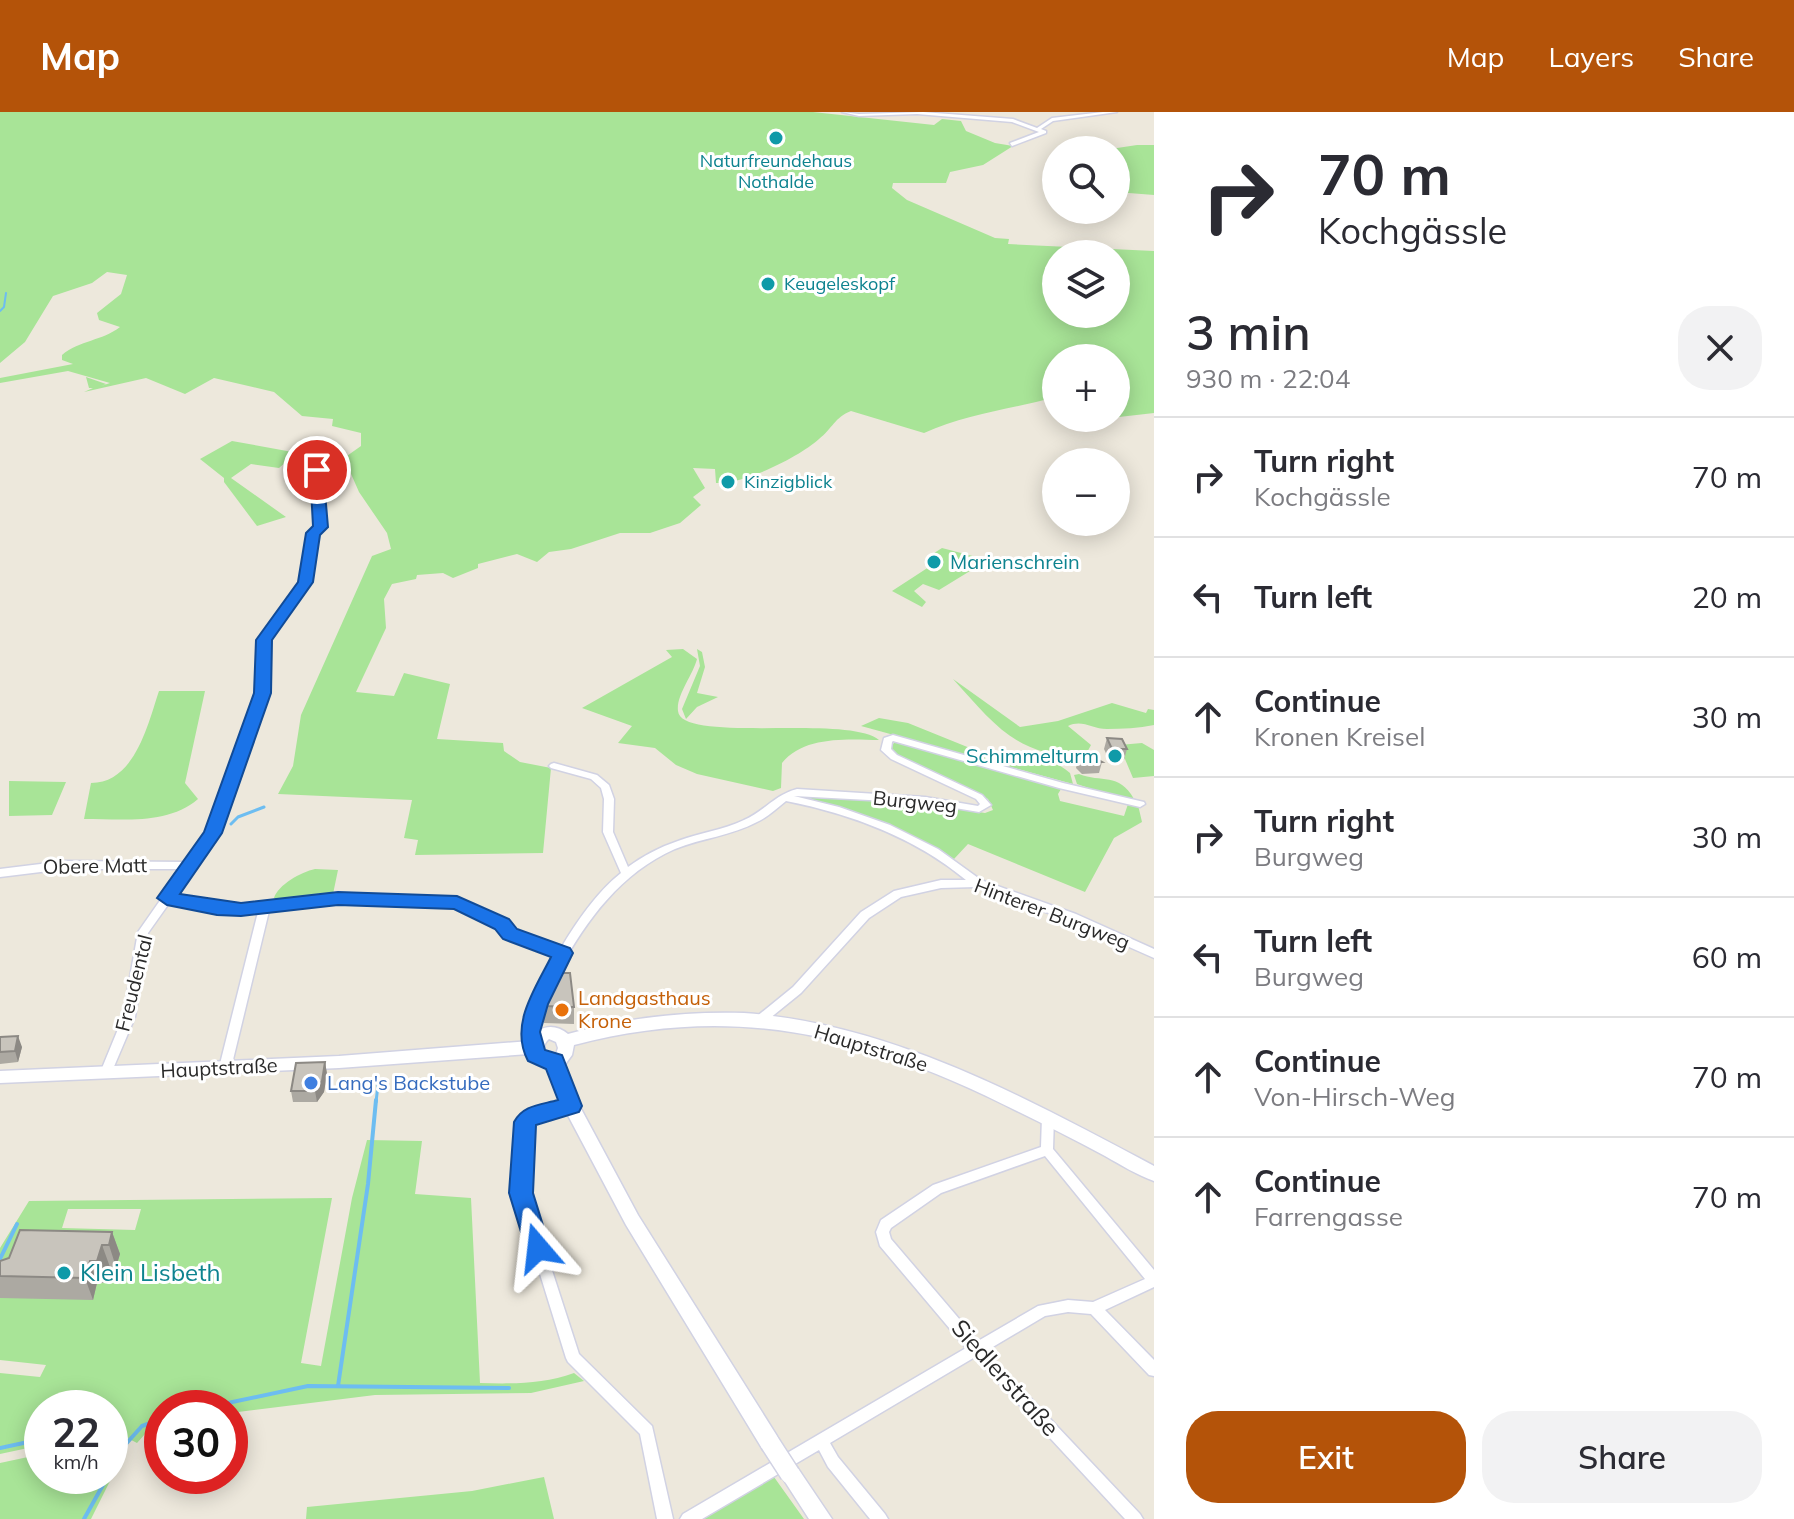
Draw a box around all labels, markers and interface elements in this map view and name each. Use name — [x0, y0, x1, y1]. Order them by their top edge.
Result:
text: Map — [40, 32, 120, 80]
text: Map — [1447, 39, 1504, 74]
text: Layers — [1548, 39, 1634, 74]
text: Share — [1678, 39, 1754, 74]
marker: Naturfreundehaus Nothalde — [767, 129, 785, 147]
map controls — [1042, 136, 1130, 536]
button: search — [1042, 136, 1130, 224]
text: 70 m — [1318, 139, 1451, 209]
icon: right — [1186, 144, 1290, 248]
place label: Naturfreundehaus Nothalde — [700, 149, 852, 193]
text: Kochgässle — [1318, 208, 1507, 253]
button: layers — [1042, 240, 1130, 328]
place label: Keugeleskopf — [784, 272, 896, 295]
marker: Keugeleskopf — [759, 275, 777, 293]
text: 3 min — [1186, 302, 1311, 362]
button: close — [1678, 306, 1762, 390]
button: + — [1042, 344, 1130, 432]
text: 930 m · 22:04 — [1186, 362, 1350, 395]
pin — [283, 436, 351, 504]
text: Turn right — [1254, 442, 1394, 480]
icon: arrive — [295, 448, 339, 492]
button: − — [1042, 448, 1130, 536]
icon: right — [1186, 455, 1230, 499]
text: 70 m — [1692, 458, 1762, 496]
place label: Kinzigblick — [744, 470, 833, 493]
marker: Kinzigblick — [719, 473, 737, 491]
text: Kochgässle — [1254, 480, 1391, 513]
place label: Marienschrein — [950, 549, 1080, 574]
marker: Marienschrein — [925, 553, 943, 571]
icon: left — [1186, 575, 1230, 619]
text: Turn left — [1254, 578, 1372, 616]
text: 20 m — [1692, 578, 1762, 616]
text: Continue — [1254, 682, 1381, 720]
icon: ahead — [1186, 695, 1230, 739]
text: 30 m — [1692, 698, 1762, 736]
text: Kronen Kreisel — [1254, 720, 1425, 753]
place label: Schimmelturm — [966, 743, 1099, 768]
marker: Schimmelturm — [1106, 747, 1124, 765]
street label: Burgweg — [872, 785, 958, 818]
text: Turn right — [1254, 802, 1394, 840]
icon: right — [1186, 815, 1230, 859]
text: 30 m — [1692, 818, 1762, 856]
text: Burgweg — [1254, 840, 1364, 873]
street label: Obere Matt — [43, 852, 147, 879]
street label: Hinterer Burgweg — [971, 872, 1133, 955]
text: Turn left — [1254, 922, 1372, 960]
street label: Freudental — [109, 932, 158, 1034]
icon: left — [1186, 935, 1230, 979]
text: 60 m — [1692, 938, 1762, 976]
text: Burgweg — [1254, 960, 1364, 993]
place label: Landgasthaus Krone — [578, 985, 711, 1033]
marker: Landgasthaus Krone — [553, 1001, 571, 1019]
street label: Hauptstraße — [811, 1018, 931, 1077]
text: Continue — [1254, 1042, 1381, 1080]
street label: Hauptstraße — [160, 1052, 278, 1083]
icon: ahead — [1186, 1055, 1230, 1099]
text: 70 m — [1692, 1058, 1762, 1096]
place label: Lang's Backstube — [327, 1070, 490, 1095]
marker: Lang's Backstube — [302, 1074, 320, 1092]
text: Von-Hirsch-Weg — [1254, 1080, 1455, 1113]
text: Continue — [1254, 1162, 1381, 1200]
icon: ahead — [1186, 1175, 1230, 1219]
text: 70 m — [1692, 1178, 1762, 1216]
text: Farrengasse — [1254, 1200, 1403, 1233]
position arrow — [496, 1206, 580, 1290]
place label: Klein Lisbeth — [80, 1257, 221, 1287]
marker: Klein Lisbeth — [55, 1264, 73, 1282]
street label: Siedlerstraße — [945, 1313, 1066, 1442]
speed limit sign: 30 — [144, 1390, 248, 1494]
text: 22 — [52, 1407, 100, 1457]
button: Exit — [1186, 1411, 1466, 1503]
button: Share — [1482, 1411, 1762, 1503]
text: km/h — [53, 1449, 99, 1474]

